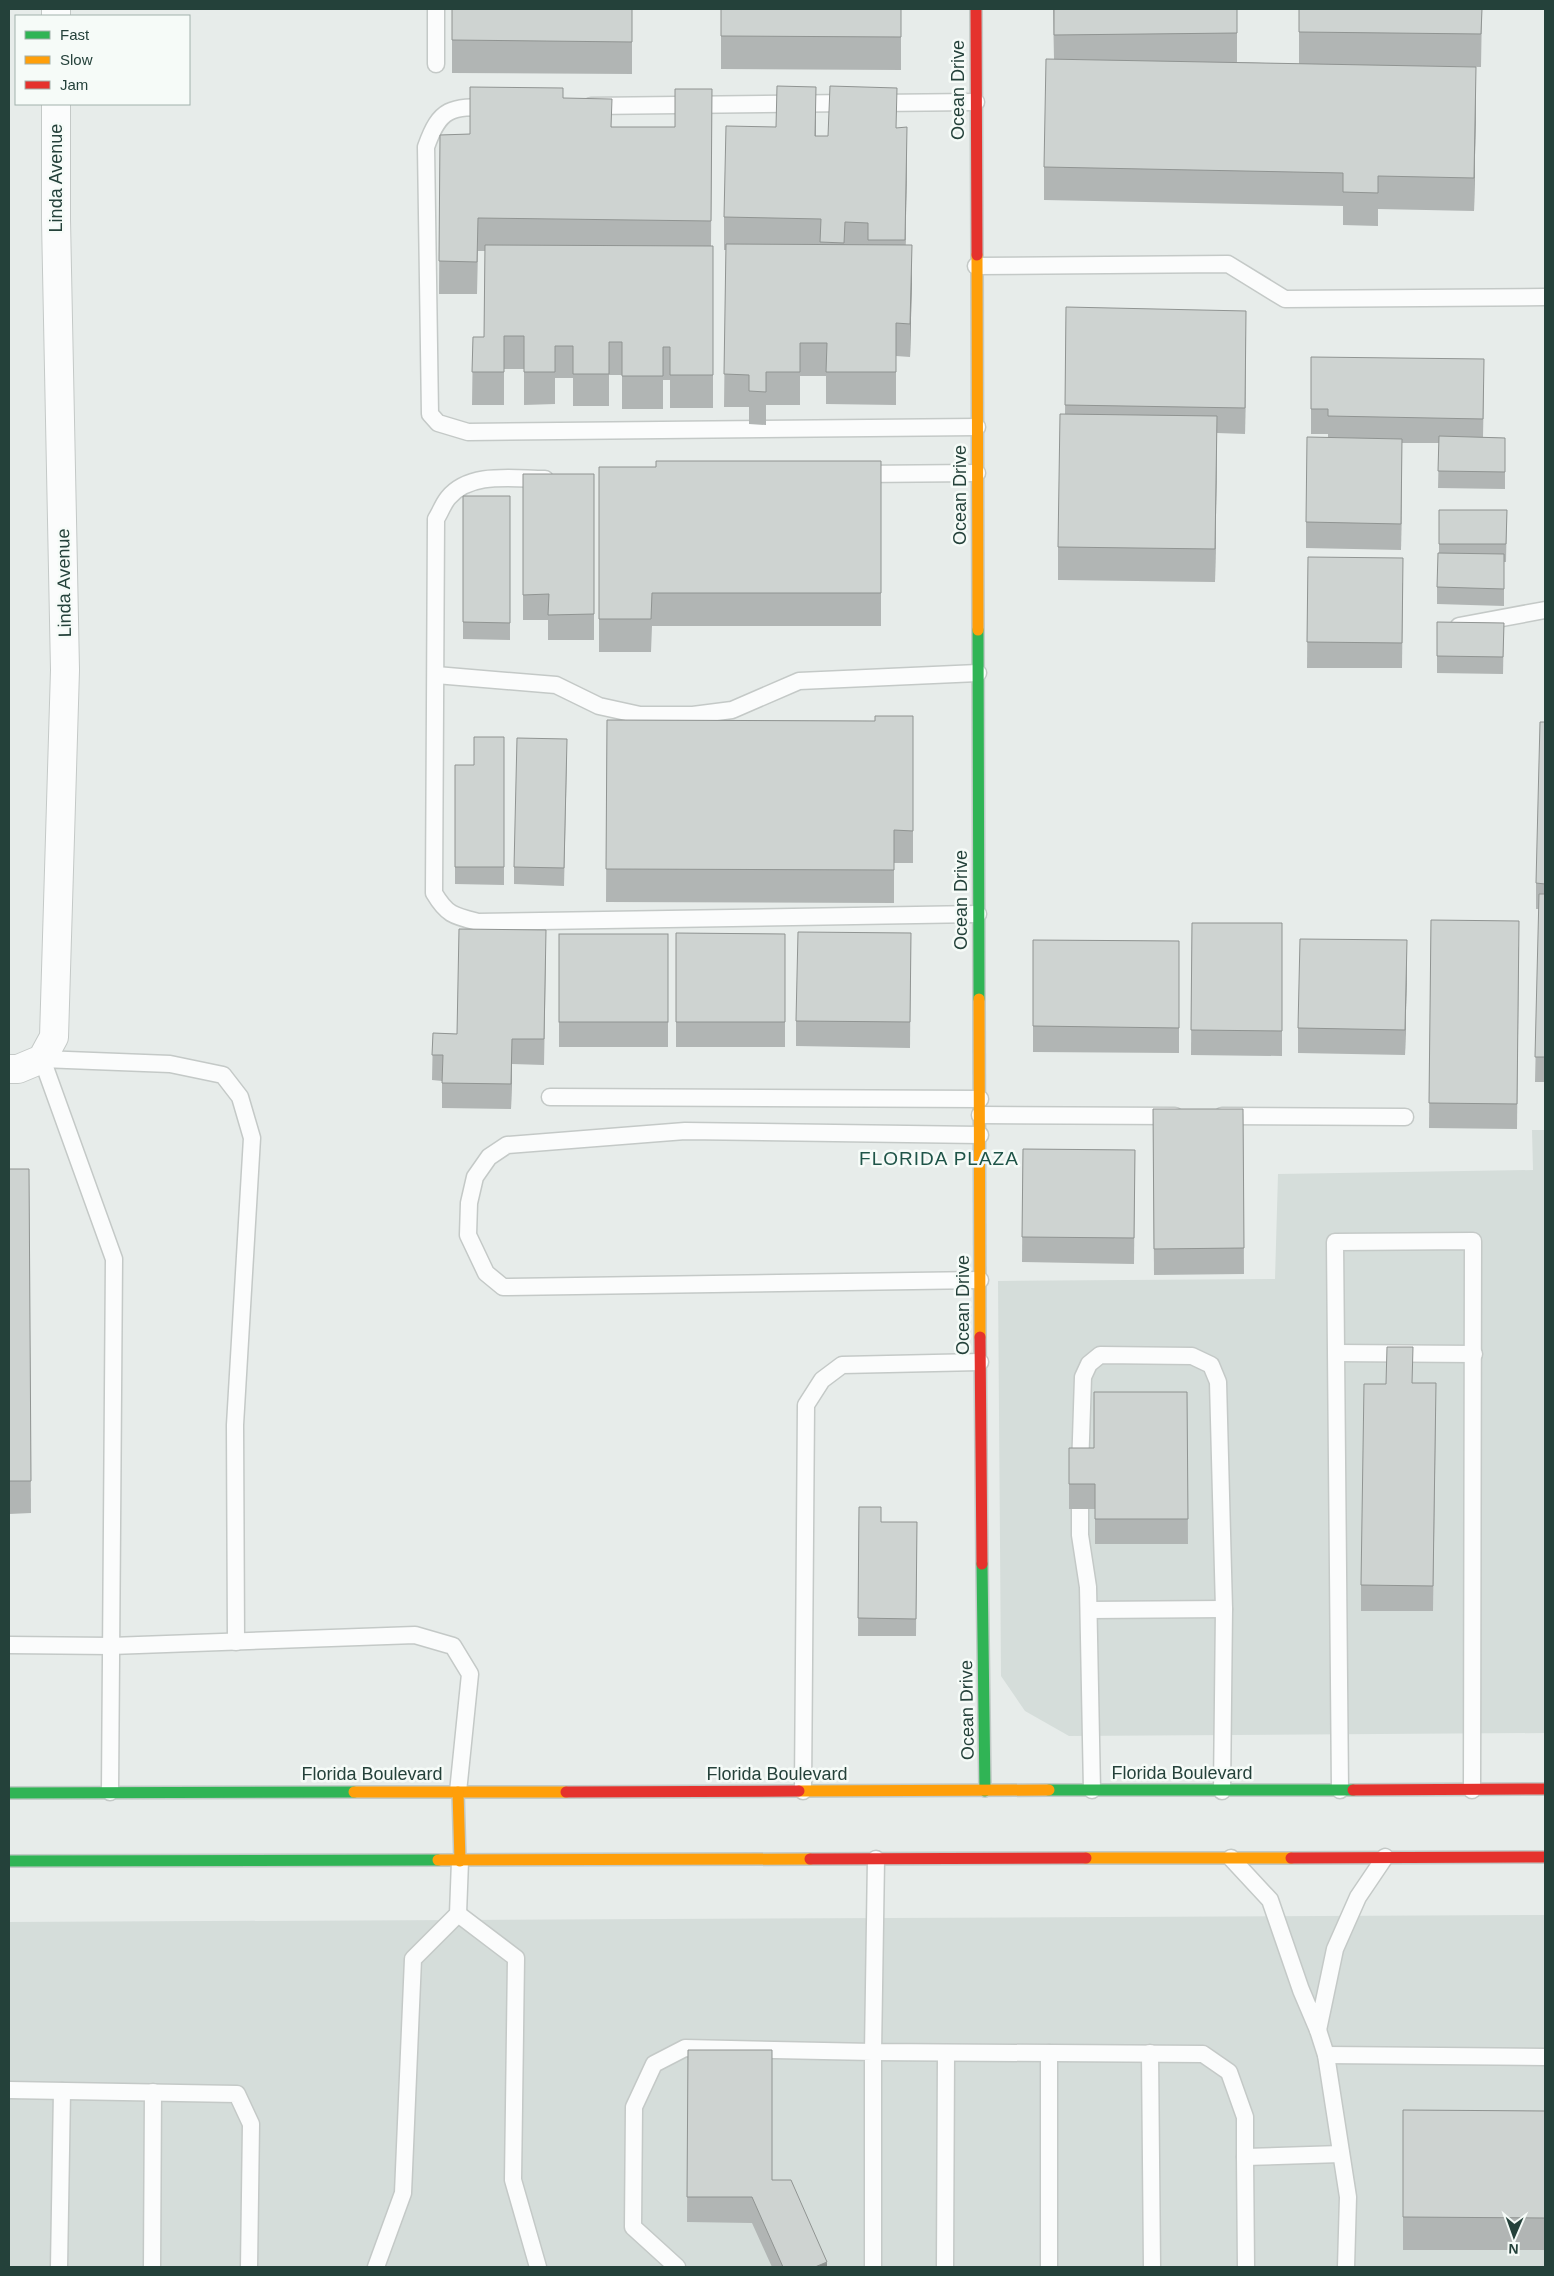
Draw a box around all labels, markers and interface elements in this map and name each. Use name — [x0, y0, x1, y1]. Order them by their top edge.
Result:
legend — [15, 15, 190, 105]
text: Fast — [60, 26, 90, 43]
street label: Ocean Drive — [948, 40, 968, 140]
text: Slow — [60, 51, 93, 68]
text: Jam — [60, 76, 88, 93]
street label: Linda Avenue — [46, 124, 66, 232]
street label: Ocean Drive — [950, 445, 970, 545]
street label: Linda Avenue — [53, 528, 75, 638]
street label: Ocean Drive — [951, 850, 971, 950]
district label: FLORIDA PLAZA — [859, 1148, 1019, 1169]
street label: Ocean Drive — [953, 1255, 973, 1355]
street label: Ocean Drive — [956, 1660, 978, 1760]
street label: Florida Boulevard — [1111, 1763, 1253, 1783]
street label: Florida Boulevard — [301, 1764, 443, 1784]
street label: Florida Boulevard — [706, 1764, 848, 1784]
north arrow — [1489, 2211, 1539, 2261]
text: N — [1508, 2241, 1519, 2257]

